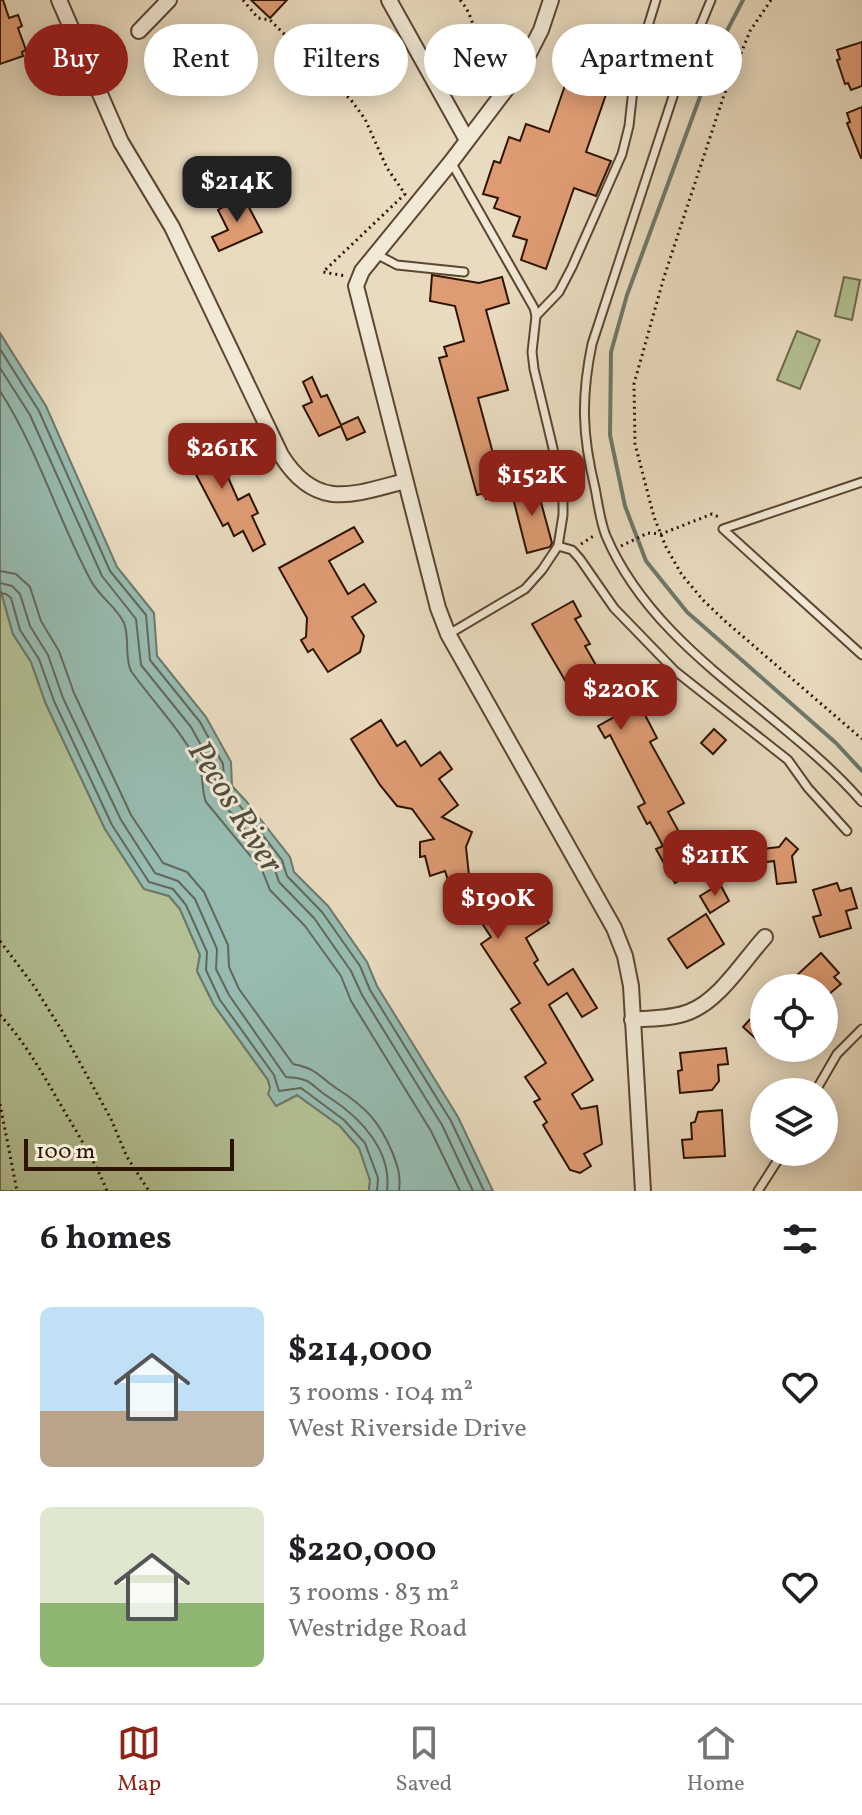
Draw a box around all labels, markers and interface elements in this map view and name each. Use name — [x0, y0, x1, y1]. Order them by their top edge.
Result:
chip: Buy — [24, 24, 128, 96]
chip: Rent — [144, 24, 258, 96]
chip: Filters — [274, 24, 408, 96]
chip: New — [424, 24, 536, 96]
chip: Apartment — [552, 24, 742, 96]
pin: $214K — [181, 156, 293, 224]
text: $214K — [200, 164, 274, 200]
pin: $261K — [166, 423, 278, 491]
text: $261K — [186, 431, 258, 467]
pin: $152K — [476, 450, 588, 518]
text: $152K — [497, 458, 567, 494]
pin: $220K — [565, 664, 677, 732]
text: $220K — [583, 672, 659, 708]
water label: Pecos River — [175, 733, 293, 884]
pin: $211K — [659, 830, 771, 898]
text: $211K — [681, 838, 749, 874]
pin: $190K — [442, 873, 554, 941]
text: $190K — [461, 881, 535, 917]
map controls — [750, 974, 838, 1166]
button: locate — [750, 974, 838, 1062]
button: layers — [750, 1078, 838, 1166]
scale bar — [24, 1135, 234, 1171]
text: 100 m — [36, 1137, 95, 1168]
text: 6 homes — [40, 1216, 172, 1263]
icon: filters — [778, 1217, 822, 1261]
text: $214,000 — [288, 1328, 432, 1375]
icon: home — [104, 1339, 200, 1435]
icon: heart — [778, 1365, 822, 1409]
text: 3 rooms · 104 m² — [288, 1375, 473, 1411]
text: West Riverside Drive — [288, 1411, 527, 1447]
text: $220,000 — [288, 1528, 436, 1575]
icon: home — [104, 1539, 200, 1635]
icon: heart — [778, 1565, 822, 1609]
text: 3 rooms · 83 m² — [288, 1575, 459, 1611]
text: Westridge Road — [288, 1611, 467, 1647]
tab: Map — [117, 1721, 161, 1800]
tab: Saved — [396, 1721, 452, 1800]
tab: Home — [687, 1721, 745, 1800]

